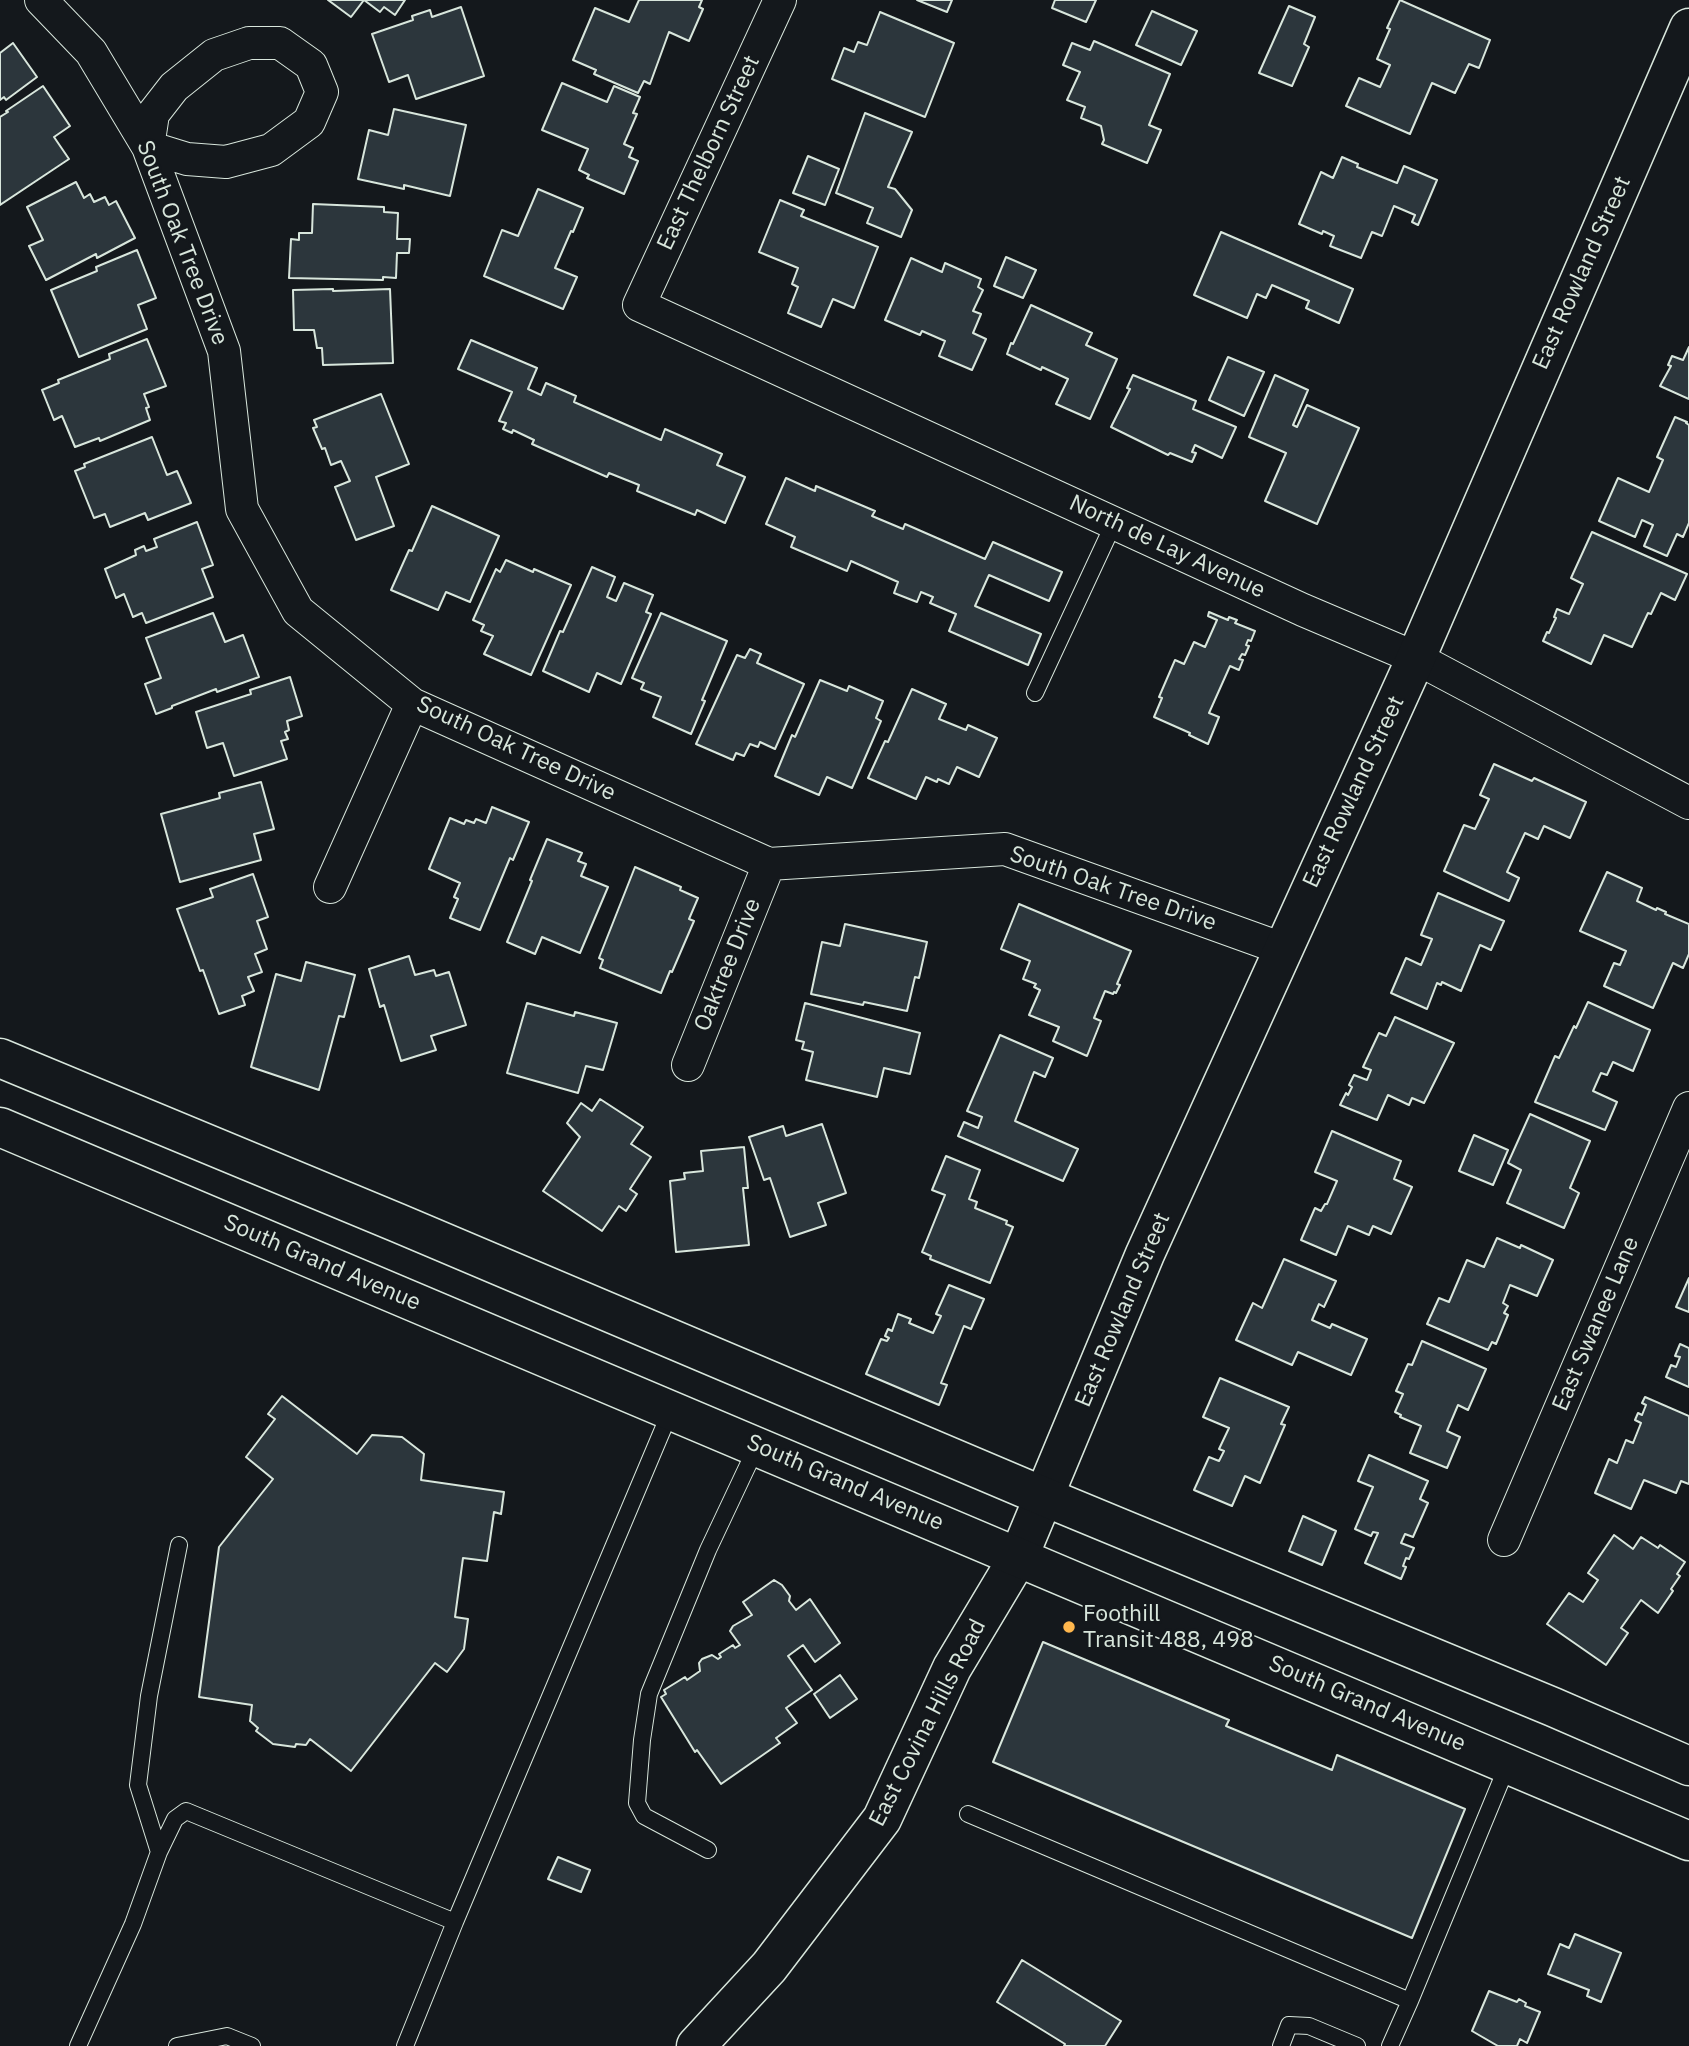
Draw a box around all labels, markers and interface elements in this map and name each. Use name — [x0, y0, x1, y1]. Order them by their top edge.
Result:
street label: East Thelborn Street — [652, 51, 766, 255]
street label: South Oak Tree Drive — [130, 137, 234, 349]
street label: East Rowland Street — [1527, 172, 1637, 374]
street label: North de Lay Avenue — [1065, 489, 1269, 605]
street label: South Oak Tree Drive — [412, 691, 620, 807]
street label: East Rowland Street — [1297, 692, 1411, 892]
street label: South Oak Tree Drive — [1006, 841, 1220, 937]
street label: Oaktree Drive — [689, 895, 767, 1035]
street label: South Grand Avenue — [219, 1209, 425, 1317]
street label: East Rowland Street — [1070, 1209, 1176, 1411]
street label: East Swanee Lane — [1547, 1233, 1645, 1415]
street label: South Grand Avenue — [742, 1429, 948, 1537]
place label: Foothill Transit 488, 498 — [1083, 1600, 1254, 1654]
street label: East Covina Hills Road — [864, 1615, 992, 1831]
marker: Foothill Transit 488, 498 — [1061, 1619, 1077, 1635]
street label: South Grand Avenue — [1264, 1650, 1470, 1758]

